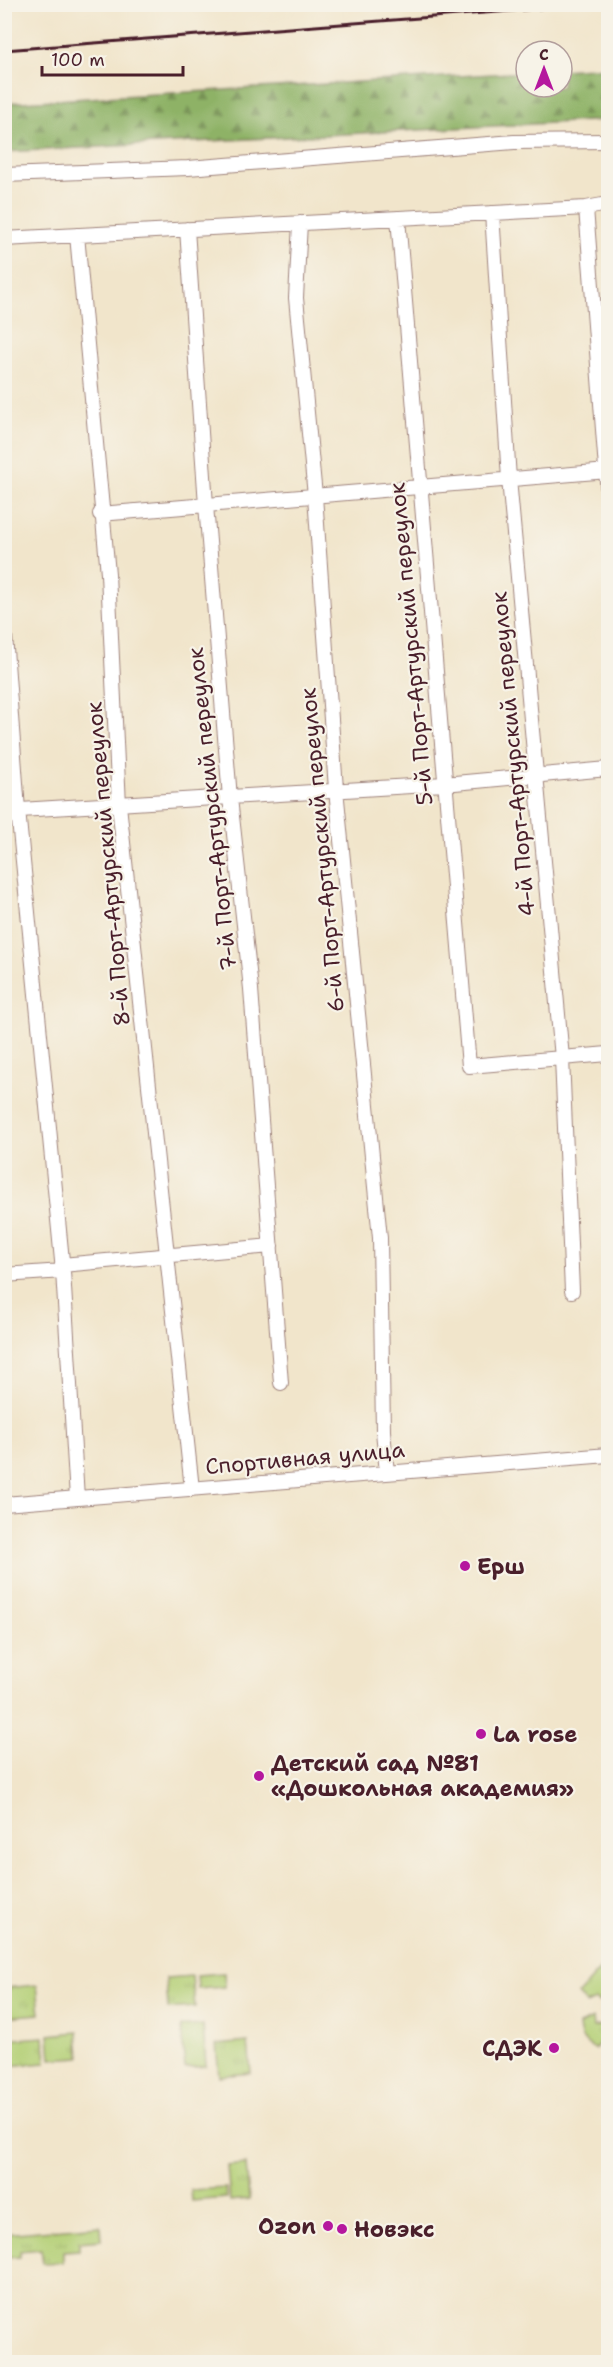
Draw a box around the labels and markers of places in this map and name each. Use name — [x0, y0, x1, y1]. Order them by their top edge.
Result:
place label: Ерш — [477, 1552, 525, 1581]
marker: Ерш — [458, 1559, 472, 1573]
place label: La rose — [493, 1720, 578, 1749]
marker: La rose — [474, 1727, 488, 1741]
place label: Детский сад №81 «Дошкольная академия» — [271, 1749, 574, 1803]
marker: Детский сад №81 «Дошкольная академия» — [252, 1769, 266, 1783]
place label: СДЭК — [482, 2034, 542, 2063]
marker: СДЭК — [547, 2041, 561, 2055]
place label: Ozon — [258, 2212, 316, 2241]
place label: Новэкс — [354, 2215, 435, 2244]
marker: Ozon — [321, 2219, 335, 2233]
marker: Новэкс — [335, 2222, 349, 2236]

